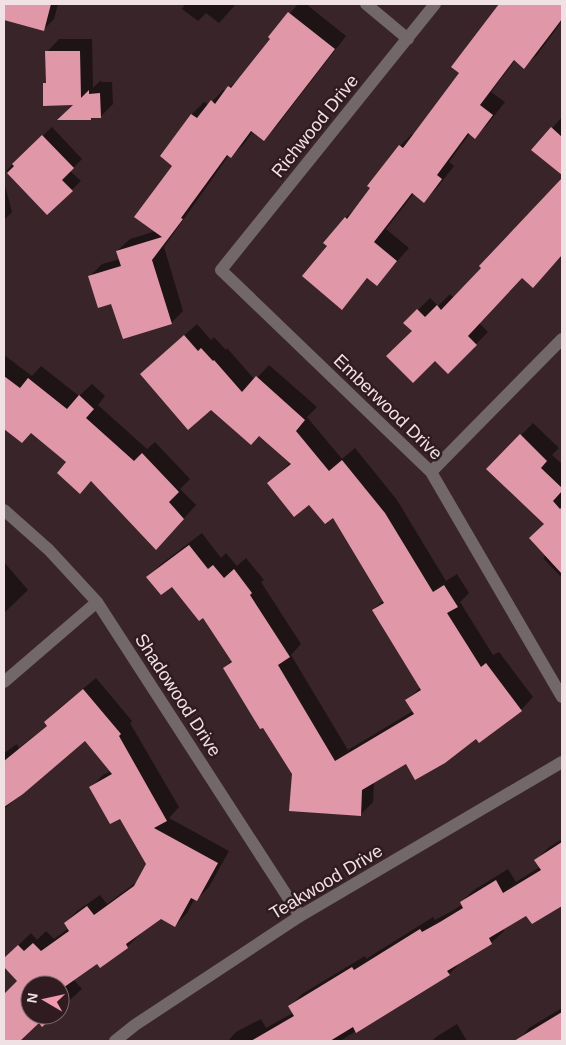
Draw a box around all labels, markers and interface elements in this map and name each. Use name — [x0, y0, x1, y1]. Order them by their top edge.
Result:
street label: Richwood Drive — [268, 71, 362, 181]
street label: Emberwood Drive — [330, 350, 446, 464]
street label: Shadowood Drive — [131, 630, 225, 760]
street label: Teakwood Drive — [266, 840, 386, 924]
north arrow — [20, 975, 70, 1025]
text: N — [23, 992, 41, 1004]

